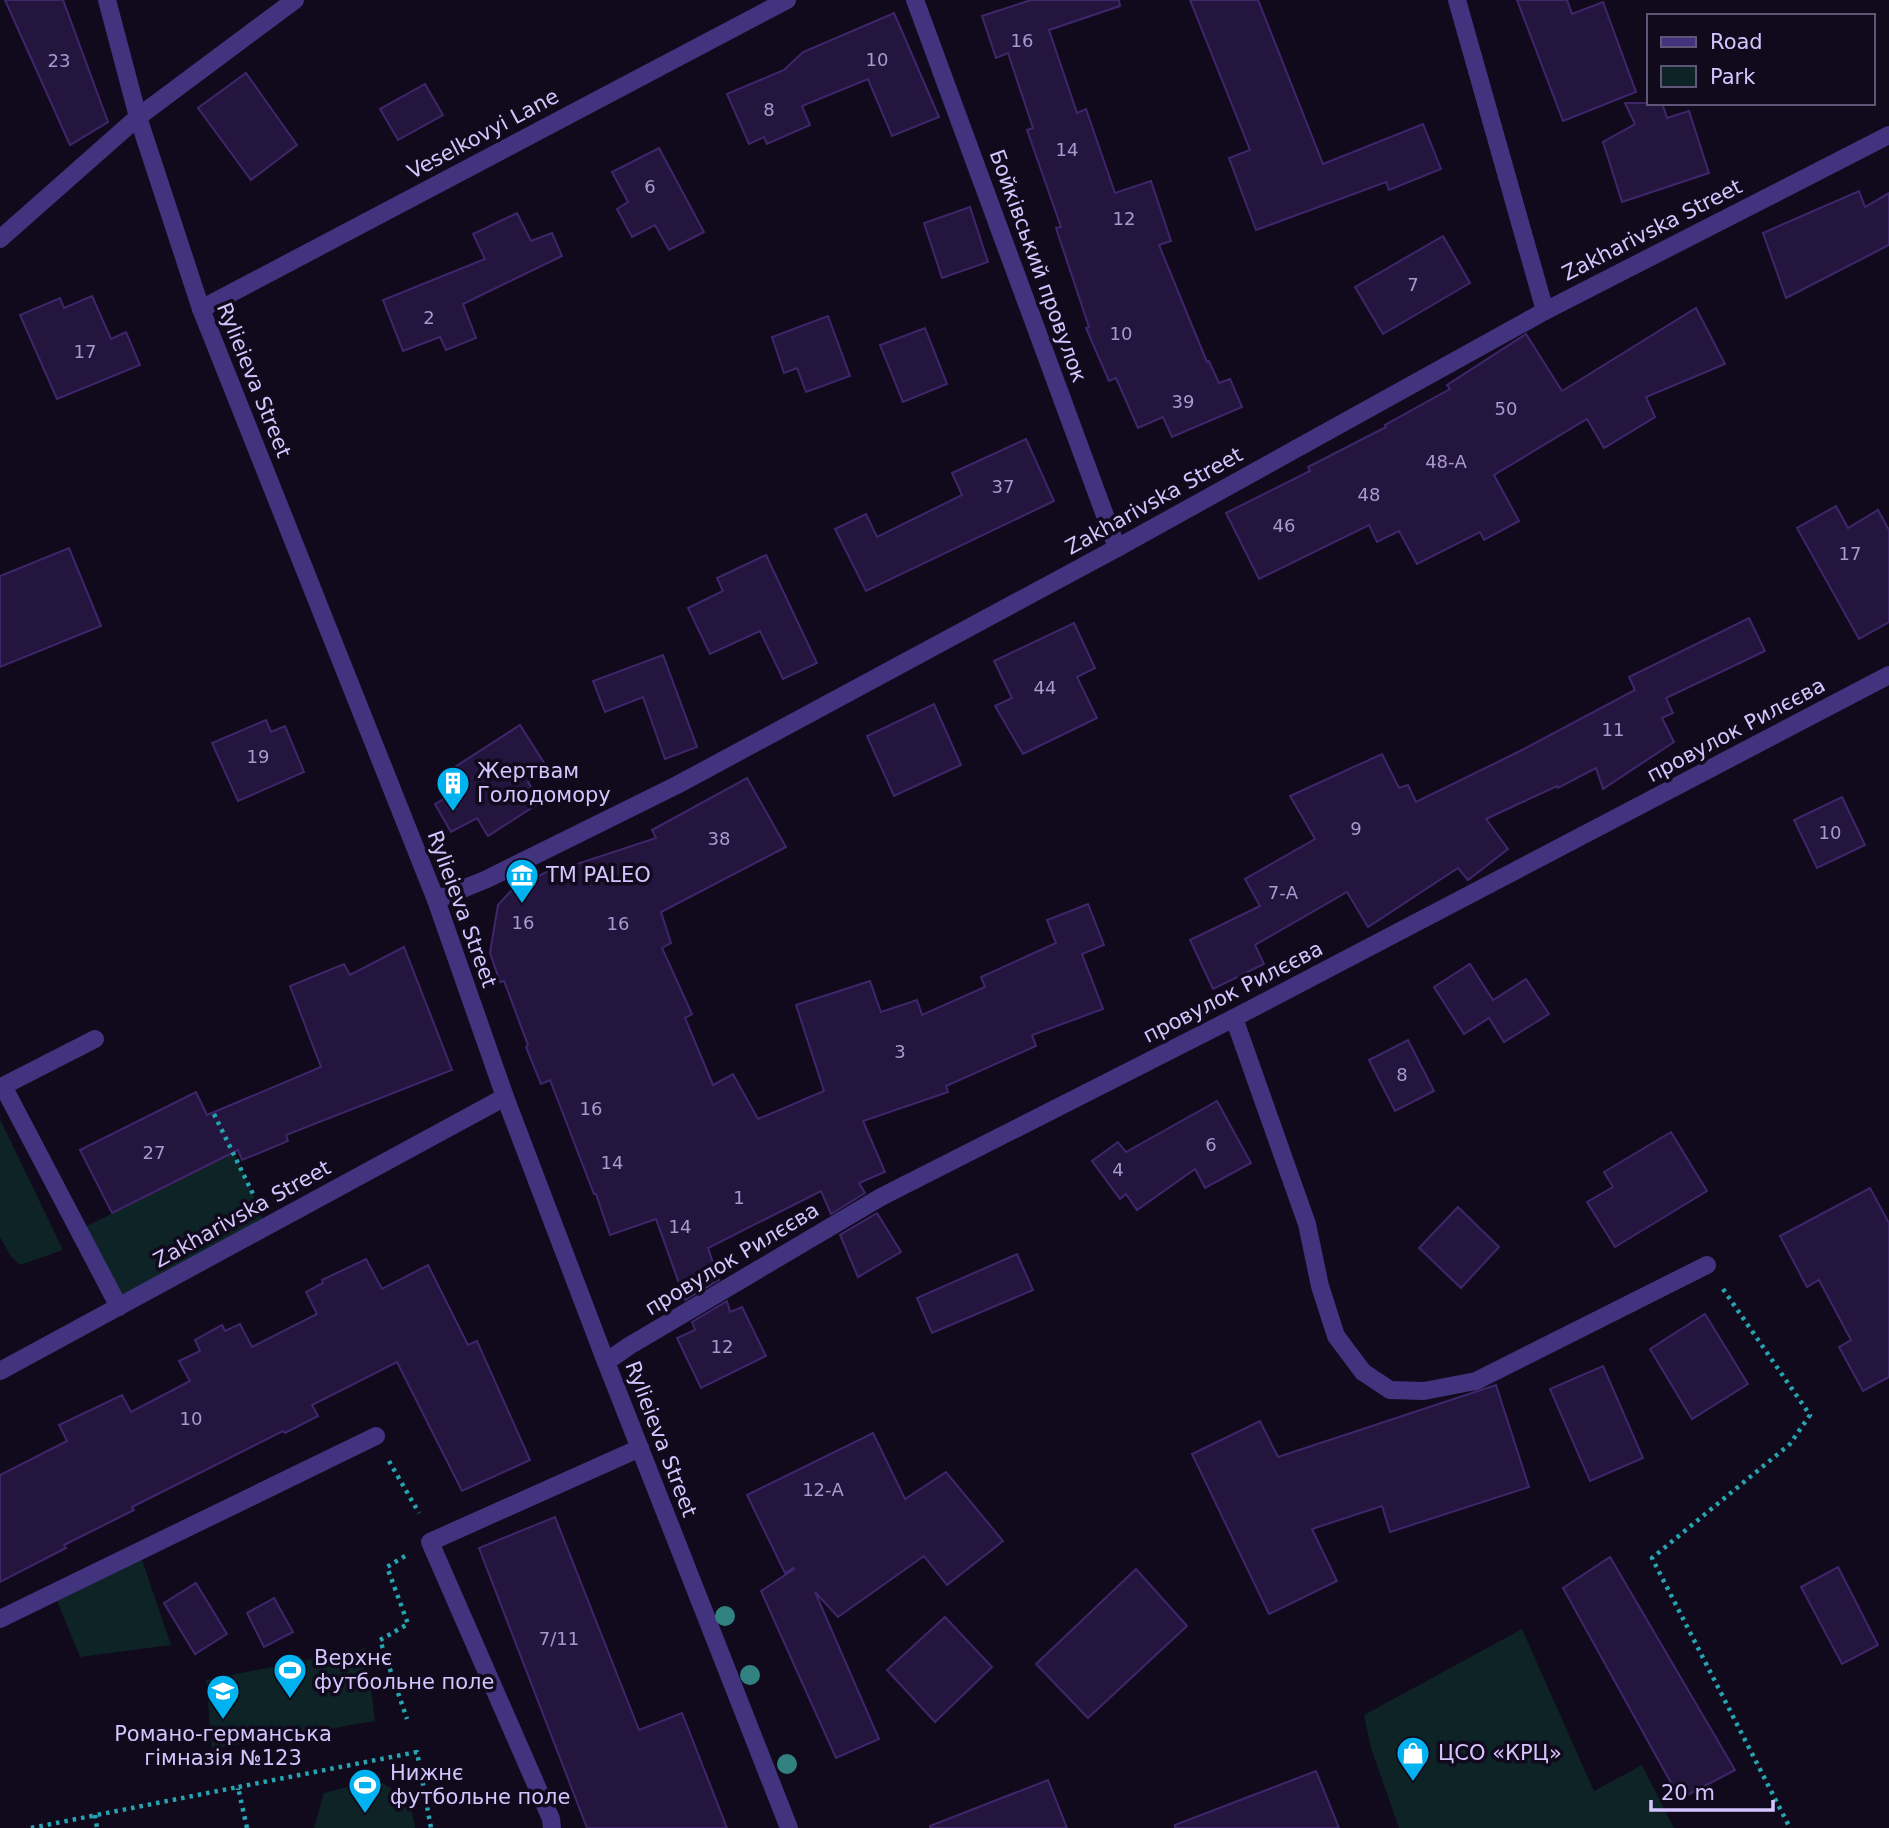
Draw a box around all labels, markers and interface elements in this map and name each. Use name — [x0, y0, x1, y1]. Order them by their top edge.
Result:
legend — [1647, 14, 1875, 105]
house number: 16 — [1011, 30, 1033, 51]
text: Road — [1710, 30, 1763, 54]
house number: 10 — [866, 49, 888, 70]
house number: 23 — [48, 50, 70, 71]
text: Park — [1710, 65, 1756, 89]
street label: Veselkovyi Lane — [403, 84, 563, 184]
house number: 8 — [763, 99, 775, 120]
house number: 14 — [1056, 139, 1078, 160]
street label: Бойківський провулок — [985, 146, 1091, 386]
street label: Zakharivska Street — [1558, 174, 1746, 286]
house number: 6 — [644, 176, 656, 197]
house number: 12 — [1113, 208, 1135, 229]
house number: 7 — [1407, 274, 1419, 295]
street label: Rylieieva Street — [212, 299, 296, 461]
house number: 2 — [423, 307, 435, 328]
house number: 10 — [1110, 323, 1132, 344]
house number: 17 — [74, 341, 96, 362]
house number: 39 — [1172, 391, 1194, 412]
house number: 50 — [1495, 398, 1517, 419]
street label: Zakharivska Street — [1061, 442, 1247, 560]
house number: 48-А — [1425, 451, 1468, 472]
house number: 37 — [992, 476, 1014, 497]
house number: 48 — [1358, 484, 1380, 505]
house number: 46 — [1273, 515, 1295, 536]
house number: 17 — [1839, 543, 1861, 564]
street label: провулок Рилєєва — [1643, 673, 1829, 787]
house number: 44 — [1034, 677, 1056, 698]
house number: 11 — [1602, 719, 1624, 740]
house number: 19 — [247, 746, 269, 767]
place label: Жертвам Голодомору — [477, 759, 611, 807]
building icon: Жертвам Голодомору — [434, 764, 472, 813]
house number: 9 — [1350, 818, 1362, 839]
house number: 10 — [1819, 822, 1841, 843]
street label: Rylieieva Street — [423, 827, 501, 991]
house number: 38 — [708, 828, 730, 849]
museum icon: ТМ PALEO — [503, 856, 541, 905]
place label: ТМ PALEO — [545, 863, 651, 887]
house number: 7-А — [1268, 882, 1299, 903]
house number: 16 — [512, 912, 534, 933]
house number: 16 — [607, 913, 629, 934]
street label: провулок Рилєєва — [1139, 936, 1327, 1048]
house number: 3 — [894, 1041, 906, 1062]
house number: 8 — [1396, 1064, 1408, 1085]
house number: 16 — [580, 1098, 602, 1119]
house number: 6 — [1205, 1134, 1217, 1155]
house number: 27 — [143, 1142, 165, 1163]
house number: 14 — [601, 1152, 623, 1173]
street label: Zakharivska Street — [149, 1155, 335, 1273]
house number: 4 — [1112, 1159, 1124, 1180]
house number: 1 — [733, 1187, 745, 1208]
street label: провулок Рилєєва — [641, 1198, 823, 1320]
house number: 14 — [669, 1216, 691, 1237]
house number: 12 — [711, 1336, 733, 1357]
street label: Rylieieva Street — [620, 1358, 702, 1520]
house number: 10 — [180, 1408, 202, 1429]
house number: 12-А — [802, 1479, 845, 1500]
house number: 7/11 — [539, 1628, 579, 1649]
place label: Верхнє футбольне поле — [314, 1646, 494, 1694]
sports icon: Верхнє футбольне поле — [271, 1651, 309, 1700]
school or university icon: Романо-германська гімназія №123 — [204, 1672, 242, 1721]
place label: Романо-германська гімназія №123 — [114, 1722, 332, 1770]
shop icon: ЦСО «КРЦ» — [1394, 1734, 1432, 1783]
place label: ЦСО «КРЦ» — [1438, 1741, 1562, 1765]
place label: Нижнє футбольне поле — [390, 1761, 570, 1809]
sports icon: Нижнє футбольне поле — [346, 1766, 384, 1815]
scale bar — [1651, 1769, 1773, 1813]
text: 20 m — [1661, 1781, 1715, 1805]

